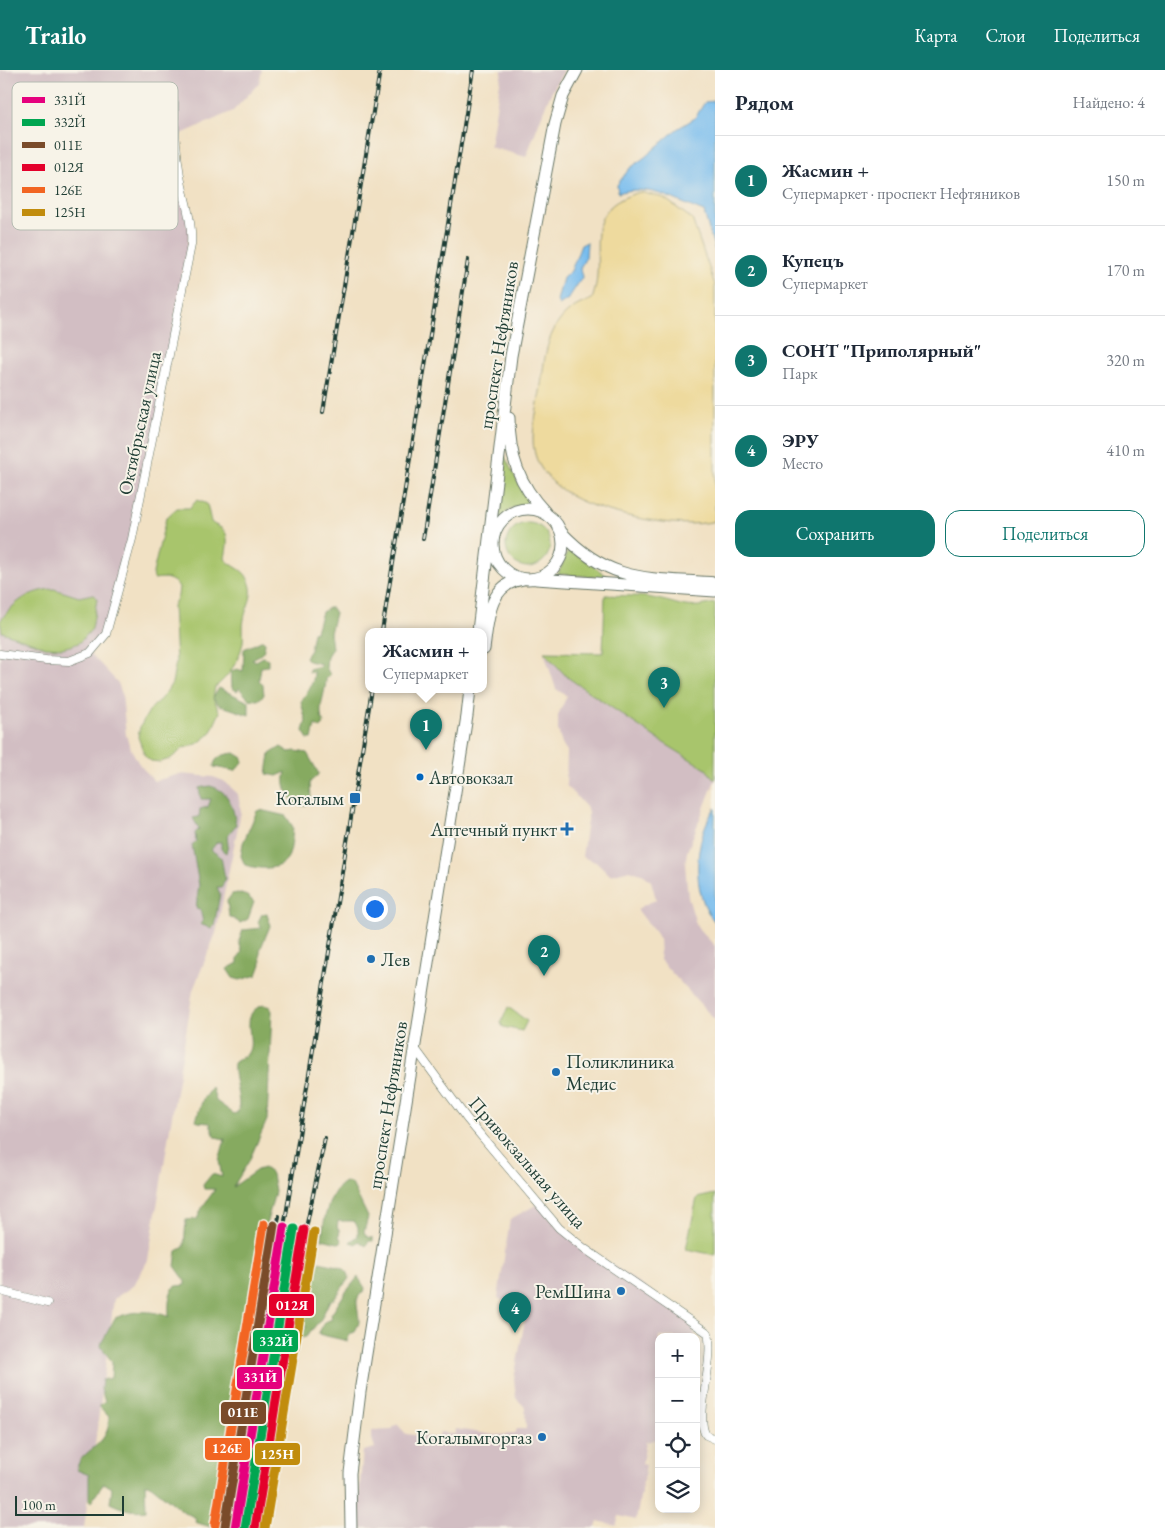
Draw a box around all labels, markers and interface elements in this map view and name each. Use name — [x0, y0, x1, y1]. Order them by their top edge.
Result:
text: Trailo — [25, 20, 86, 51]
text: Карта — [915, 24, 958, 47]
text: Слои — [986, 24, 1025, 47]
text: Поделиться — [1053, 24, 1140, 47]
legend — [12, 82, 178, 230]
text: Рядом — [735, 89, 794, 116]
text: 331Й — [54, 91, 86, 109]
text: Найдено: 4 — [1073, 92, 1145, 113]
text: 332Й — [54, 113, 86, 131]
text: 011Е — [54, 136, 82, 154]
text: 012Я — [54, 158, 84, 176]
text: Жасмин + — [782, 158, 869, 183]
text: 1 — [747, 170, 755, 191]
text: 150 m — [1106, 170, 1145, 191]
text: 126Е — [54, 181, 82, 199]
text: Супермаркет · проспект Нефтяников — [782, 183, 1020, 204]
text: 125Н — [54, 203, 86, 221]
text: Купецъ — [782, 248, 844, 273]
street label: проспект Нефтяников — [473, 259, 524, 431]
text: 2 — [747, 260, 755, 281]
text: 170 m — [1106, 260, 1145, 281]
text: Супермаркет — [782, 273, 868, 294]
text: СОНТ "Приполярный" — [782, 338, 981, 363]
street label: Октябрьская улица — [112, 349, 167, 497]
text: 3 — [747, 350, 755, 371]
text: 320 m — [1106, 350, 1145, 371]
text: Парк — [782, 363, 818, 384]
text: ЭРУ — [782, 428, 819, 453]
text: 4 — [747, 440, 755, 461]
text: 410 m — [1106, 440, 1145, 461]
text: Место — [782, 453, 823, 474]
button: Сохранить — [735, 510, 935, 557]
button: Поделиться — [945, 510, 1145, 557]
popup — [365, 628, 487, 693]
text: Жасмин + — [383, 638, 469, 663]
text: Супермаркет — [383, 663, 468, 684]
pin: 3 — [648, 667, 680, 708]
pin: 1 — [410, 709, 442, 750]
place label: Автовокзал — [428, 766, 513, 789]
marker: Автовокзал — [415, 772, 425, 782]
place label: Когалым — [275, 786, 344, 811]
marker: Когалым — [348, 791, 362, 805]
place label: Аптечный пункт — [430, 817, 557, 842]
marker: Аптечный пункт — [561, 823, 573, 835]
your location — [362, 896, 388, 922]
pin: 2 — [528, 935, 560, 976]
place label: Лев — [381, 947, 410, 972]
marker: Лев — [365, 953, 377, 965]
street label: проспект Нефтяников — [362, 1019, 413, 1191]
place label: Поликлиника Медис — [566, 1049, 675, 1096]
marker: Поликлиника Медис — [550, 1066, 562, 1078]
street label: Привокзальная улица — [463, 1091, 592, 1234]
place label: РемШина — [535, 1279, 611, 1304]
marker: РемШина — [615, 1285, 627, 1297]
pin: 4 — [499, 1292, 531, 1333]
line badge: 012Я — [268, 1293, 315, 1317]
text: 012Я — [276, 1296, 308, 1314]
line badge: 332Й — [252, 1329, 299, 1353]
text: 332Й — [259, 1332, 293, 1350]
map controls — [655, 1333, 700, 1513]
button: + — [655, 1333, 700, 1378]
line badge: 331Й — [236, 1366, 283, 1390]
text: 331Й — [243, 1368, 277, 1386]
button: − — [655, 1378, 700, 1423]
line badge: 011Е — [220, 1401, 267, 1425]
text: 011Е — [228, 1403, 258, 1421]
button: locate — [655, 1423, 700, 1468]
place label: Когалымгоргаз — [416, 1425, 532, 1450]
marker: Когалымгоргаз — [536, 1431, 548, 1443]
line badge: 126Е — [204, 1437, 251, 1461]
text: 126Е — [212, 1439, 242, 1457]
line badge: 125Н — [254, 1442, 301, 1466]
text: 125Н — [260, 1445, 294, 1463]
button: layers — [655, 1468, 700, 1513]
scale bar — [15, 1493, 124, 1516]
text: 100 m — [22, 1496, 56, 1514]

